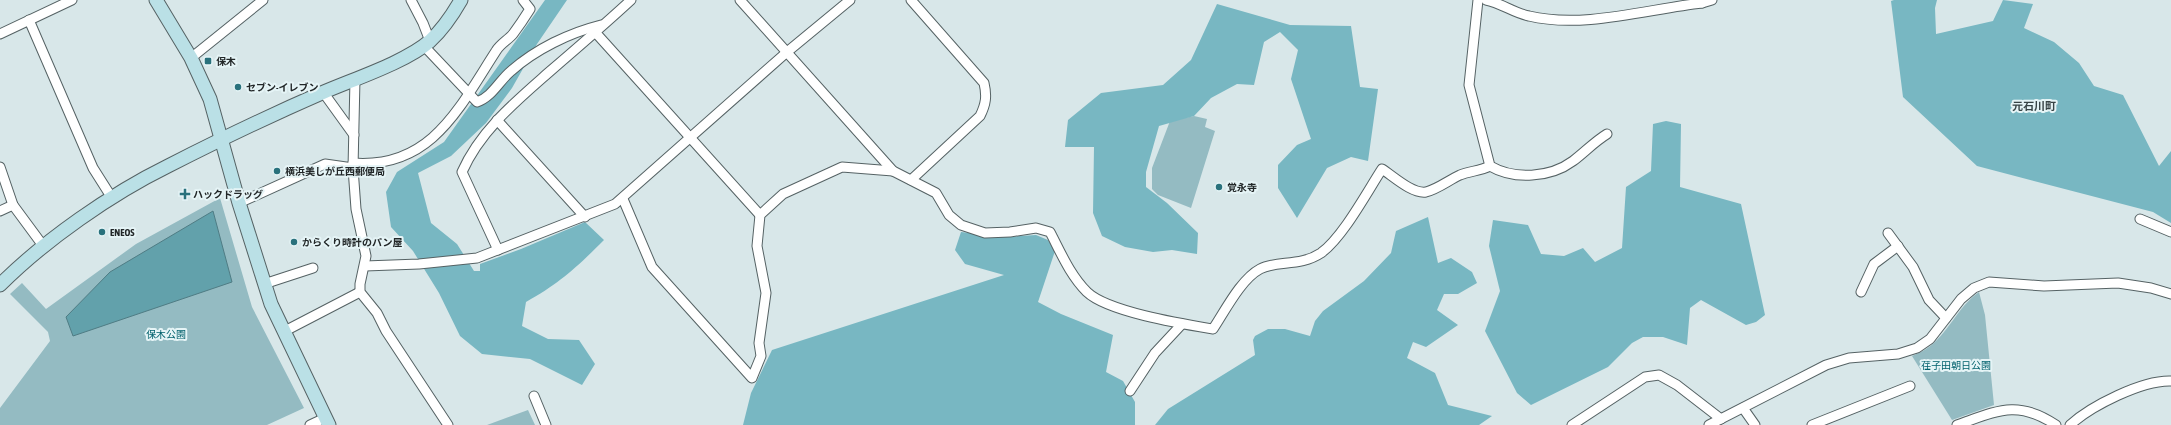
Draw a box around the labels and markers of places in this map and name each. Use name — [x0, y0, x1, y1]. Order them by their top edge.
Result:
marker: 保木 — [203, 56, 213, 66]
place label: 保木 — [216, 56, 236, 67]
marker: セブン-イレブン — [233, 82, 243, 92]
place label: セブン-イレブン — [246, 82, 319, 93]
marker: 横浜美しが丘西郵便局 — [272, 166, 282, 176]
place label: 横浜美しが丘西郵便局 — [285, 166, 385, 177]
marker: 覚永寺 — [1214, 182, 1224, 192]
place label: 覚永寺 — [1227, 182, 1257, 193]
marker: ハックドラッグ — [180, 189, 190, 199]
place label: ハックドラッグ — [193, 189, 263, 200]
marker: ENEOS — [97, 227, 107, 237]
place label: ENEOS — [110, 227, 135, 238]
marker: からくり時計のパン屋 — [289, 237, 299, 247]
place label: からくり時計のパン屋 — [302, 237, 403, 248]

